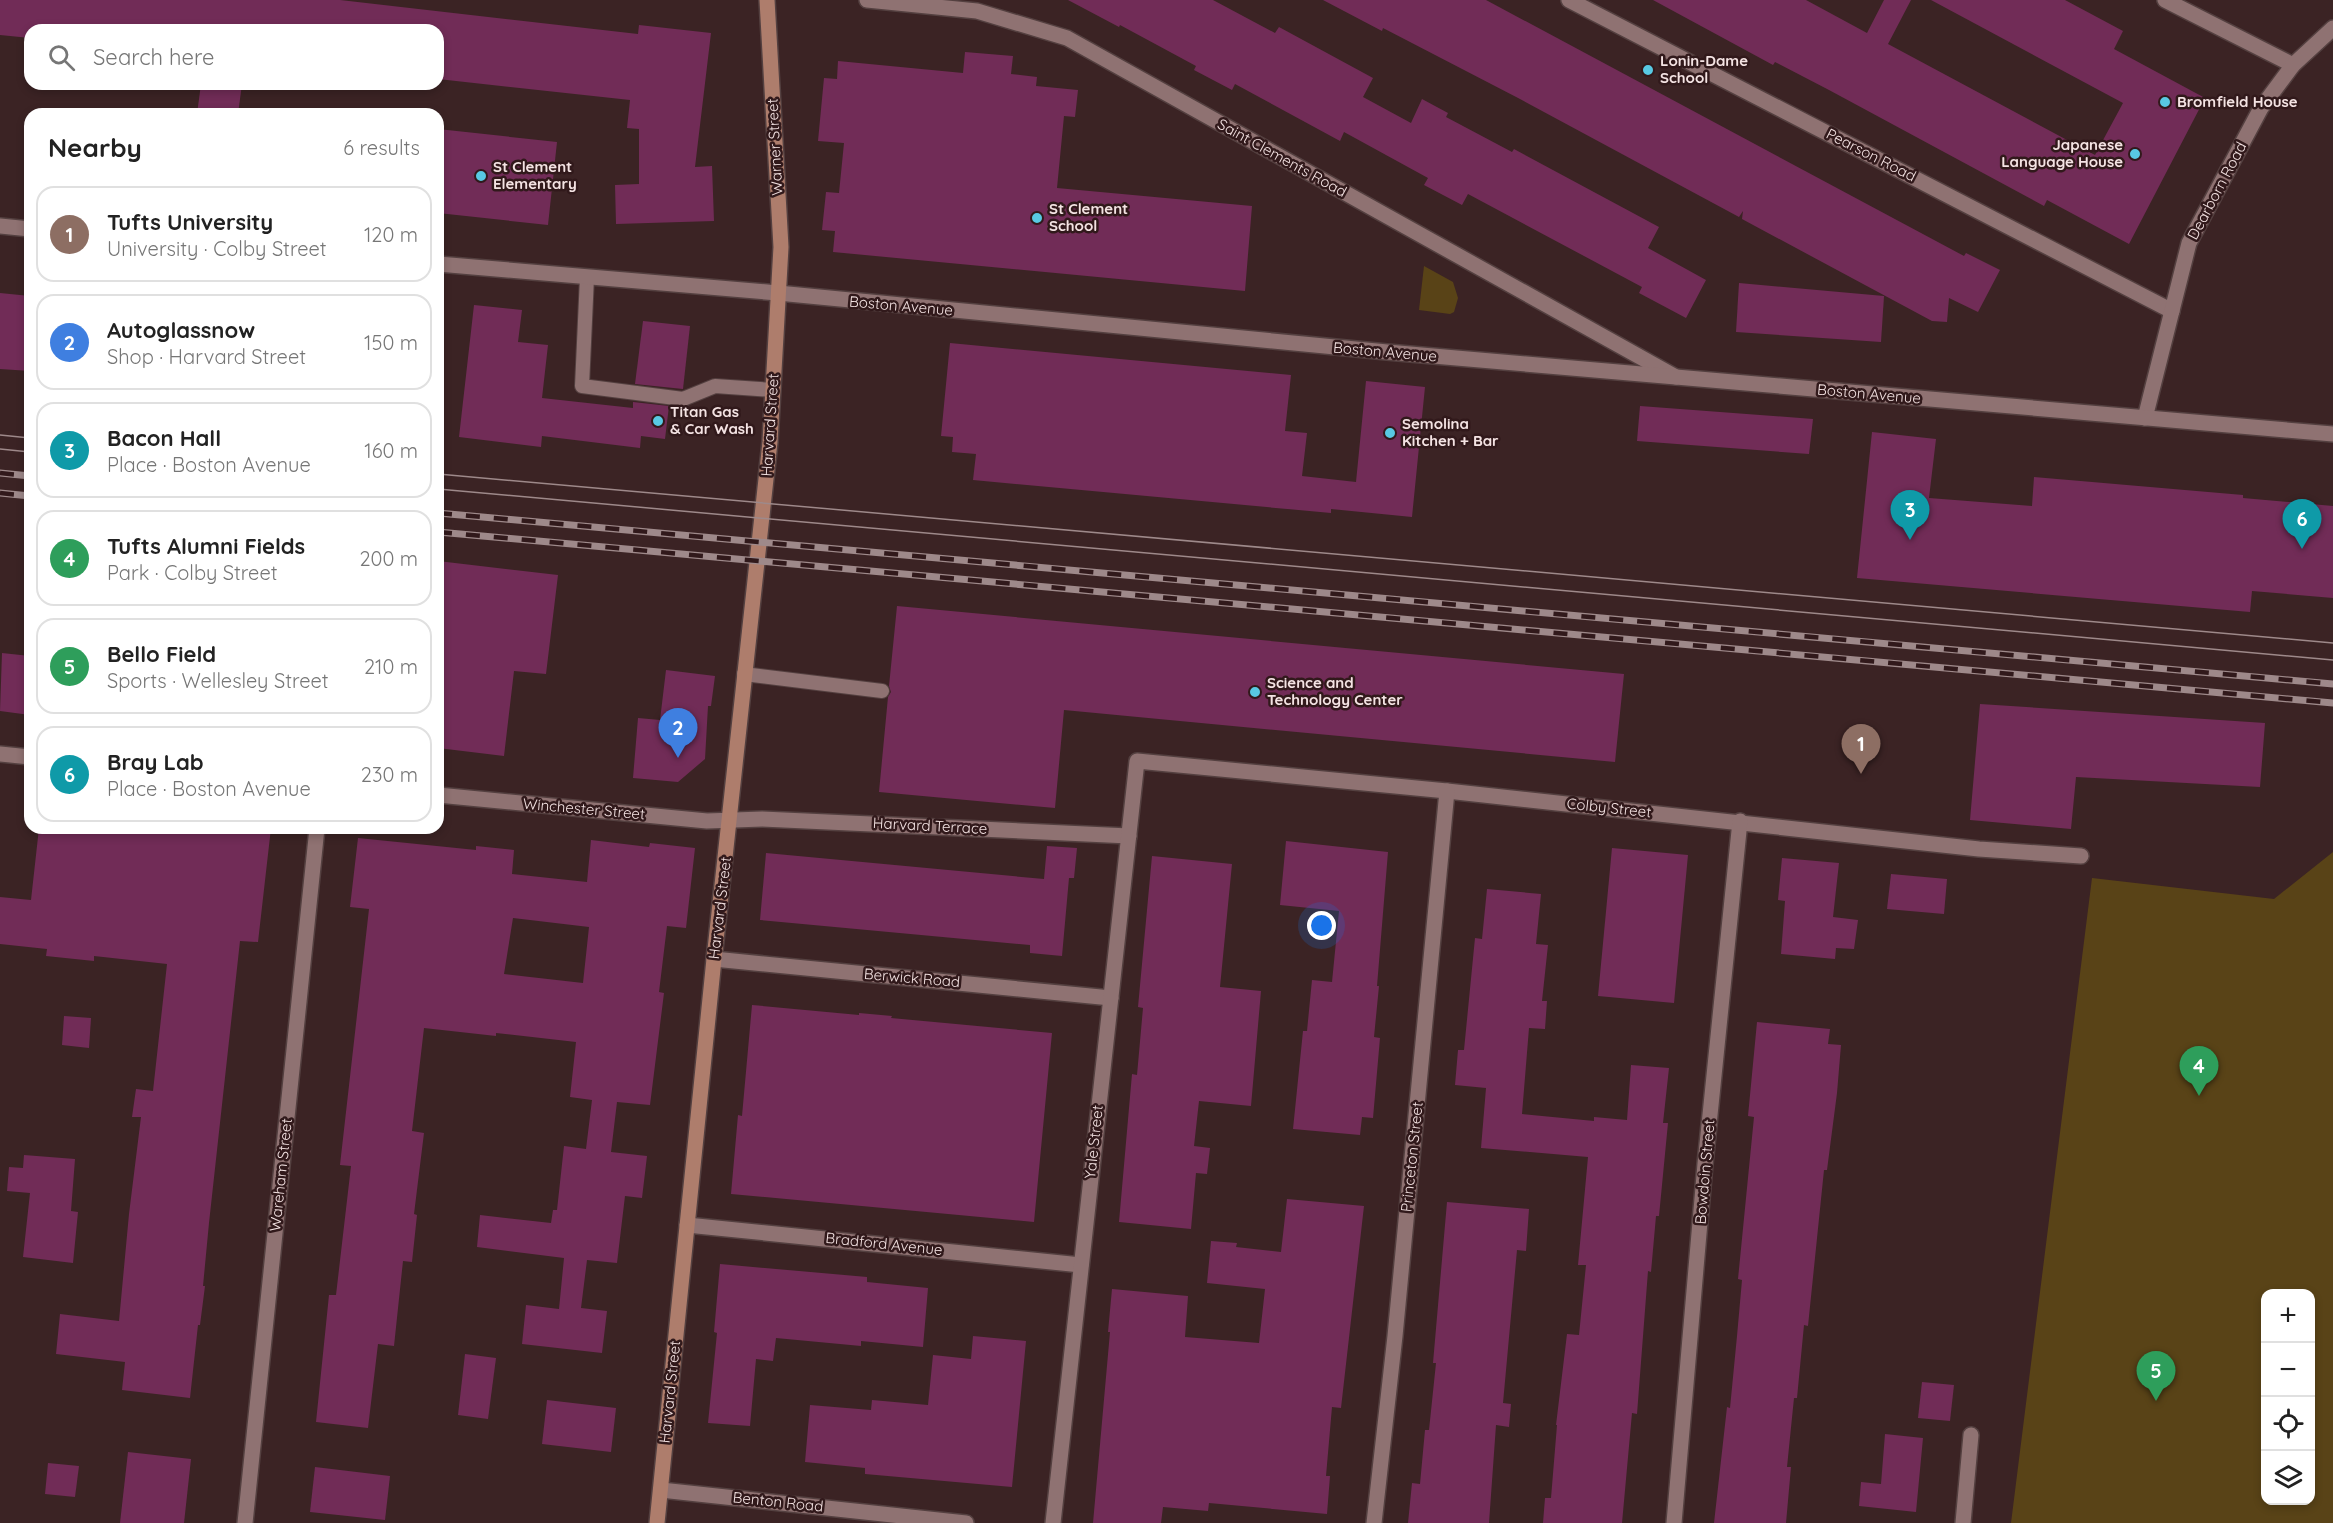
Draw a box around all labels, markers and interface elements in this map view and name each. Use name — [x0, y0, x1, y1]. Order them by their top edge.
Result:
search box — [24, 24, 444, 90]
icon: search — [45, 41, 78, 74]
text: Search here — [93, 43, 214, 71]
place label: Lonin-Dame School — [1660, 51, 1748, 87]
marker: Lonin-Dame School — [1641, 63, 1655, 77]
place label: Bromfield House — [2177, 92, 2298, 111]
marker: Bromfield House — [2158, 95, 2172, 109]
street label: Warner Street — [762, 98, 787, 196]
street label: Saint Clements Road — [1214, 114, 1350, 201]
street label: Pearson Road — [1823, 124, 1919, 185]
text: Nearby — [48, 131, 142, 164]
text: 6 results — [343, 135, 420, 160]
place label: Japanese Language House — [2001, 135, 2123, 171]
street label: Dearborn Road — [2183, 139, 2250, 243]
marker: Japanese Language House — [2128, 147, 2142, 161]
place label: St Clement Elementary — [493, 157, 577, 193]
marker: St Clement Elementary — [474, 169, 488, 183]
place label: St Clement School — [1049, 199, 1128, 235]
text: Tufts University — [107, 208, 273, 236]
marker: St Clement School — [1030, 211, 1044, 225]
text: 1 — [66, 222, 73, 247]
text: 120 m — [364, 222, 418, 247]
text: University · Colby Street — [107, 236, 327, 261]
street label: Boston Avenue — [848, 292, 954, 319]
text: Autoglassnow — [107, 316, 255, 344]
text: 2 — [64, 330, 75, 355]
text: 150 m — [364, 330, 418, 355]
street label: Boston Avenue — [1332, 338, 1438, 365]
text: Shop · Harvard Street — [107, 344, 306, 369]
street label: Harvard Street — [756, 373, 783, 477]
street label: Boston Avenue — [1816, 380, 1922, 407]
place label: Titan Gas & Car Wash — [670, 402, 754, 438]
marker: Titan Gas & Car Wash — [651, 414, 665, 428]
place label: Semolina Kitchen + Bar — [1402, 414, 1499, 450]
text: Bacon Hall — [107, 424, 221, 452]
marker: Semolina Kitchen + Bar — [1383, 426, 1397, 440]
text: 3 — [64, 438, 75, 463]
text: 160 m — [364, 438, 418, 463]
text: Place · Boston Avenue — [107, 452, 311, 477]
pin: 3 — [1890, 490, 1930, 540]
pin: 6 — [2282, 500, 2322, 549]
text: Tufts Alumni Fields — [107, 532, 305, 560]
text: 4 — [64, 546, 75, 571]
text: 200 m — [359, 546, 418, 571]
text: Park · Colby Street — [107, 560, 278, 585]
text: Bello Field — [107, 640, 216, 668]
text: 5 — [64, 654, 75, 679]
text: 210 m — [364, 654, 418, 679]
text: Sports · Wellesley Street — [107, 668, 329, 693]
place label: Science and Technology Center — [1267, 673, 1403, 709]
marker: Science and Technology Center — [1248, 685, 1262, 699]
pin: 2 — [658, 708, 698, 758]
pin: 1 — [1842, 724, 1880, 774]
text: Bray Lab — [107, 748, 204, 776]
text: 6 — [64, 762, 75, 787]
text: 230 m — [361, 762, 418, 787]
text: Place · Boston Avenue — [107, 776, 311, 801]
street label: Winchester Street — [522, 794, 646, 823]
street label: Colby Street — [1566, 794, 1652, 821]
street label: Harvard Terrace — [872, 813, 988, 838]
street label: Harvard Street — [704, 856, 735, 960]
your location — [1307, 911, 1336, 940]
street label: Berwick Road — [863, 964, 961, 991]
pin: 4 — [2180, 1046, 2218, 1096]
street label: Princeton Street — [1396, 1101, 1427, 1213]
street label: Yale Street — [1080, 1104, 1107, 1180]
street label: Wareham Street — [265, 1117, 296, 1233]
street label: Bowdoin Street — [1690, 1119, 1719, 1225]
street label: Bradford Avenue — [825, 1228, 943, 1259]
map controls — [2261, 1289, 2315, 1505]
button: + — [2261, 1289, 2315, 1343]
street label: Harvard Street — [655, 1340, 684, 1444]
button: − — [2261, 1343, 2315, 1397]
pin: 5 — [2136, 1352, 2176, 1401]
button: locate — [2261, 1397, 2315, 1451]
button: layers — [2261, 1451, 2315, 1505]
street label: Benton Road — [732, 1487, 824, 1516]

